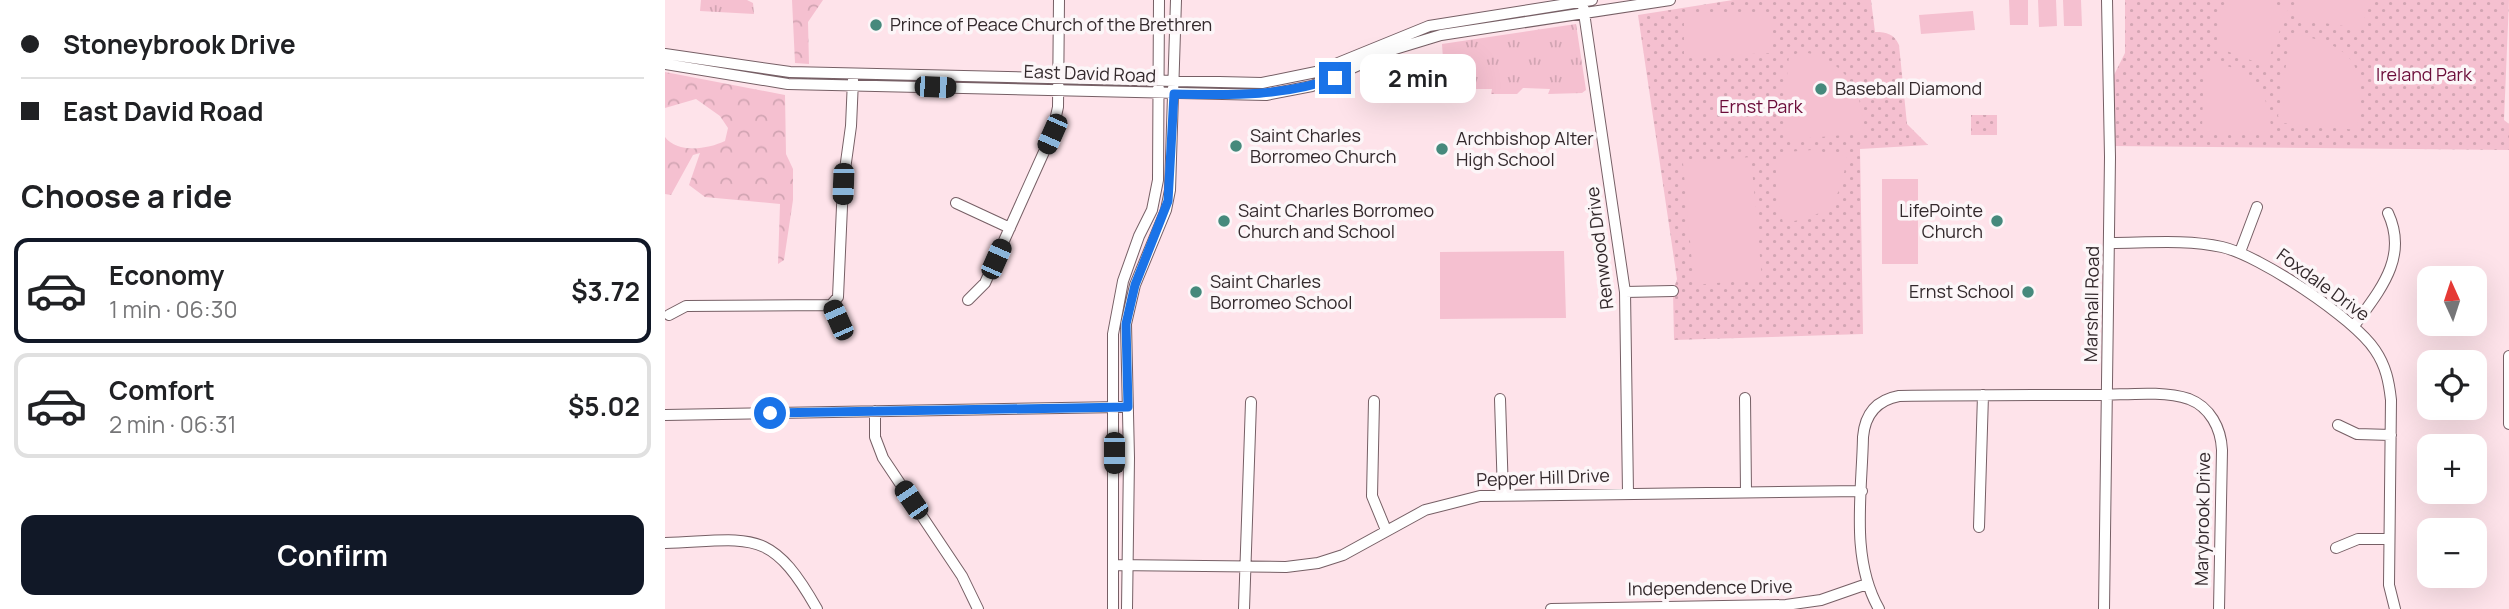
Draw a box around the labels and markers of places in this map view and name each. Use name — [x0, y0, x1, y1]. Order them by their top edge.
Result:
place label: Prince of Peace Church of the Brethren — [890, 12, 1212, 36]
marker: Prince of Peace Church of the Brethren — [868, 17, 884, 33]
place label: Baseball Diamond — [1835, 76, 1982, 100]
marker: Baseball Diamond — [1813, 81, 1829, 97]
place label: Saint Charles Borromeo Church — [1250, 123, 1396, 168]
place label: Archbishop Alter High School — [1456, 126, 1594, 171]
marker: Saint Charles Borromeo Church — [1228, 138, 1244, 154]
marker: Archbishop Alter High School — [1434, 141, 1450, 157]
place label: Saint Charles Borromeo Church and School — [1238, 198, 1434, 243]
place label: LifePointe Church — [1899, 198, 1983, 243]
marker: Saint Charles Borromeo Church and School — [1216, 213, 1232, 229]
marker: LifePointe Church — [1989, 213, 2005, 229]
place label: Saint Charles Borromeo School — [1210, 269, 1352, 314]
place label: Ernst School — [1909, 279, 2014, 303]
marker: Saint Charles Borromeo School — [1188, 284, 1204, 300]
marker: Ernst School — [2020, 284, 2036, 300]

